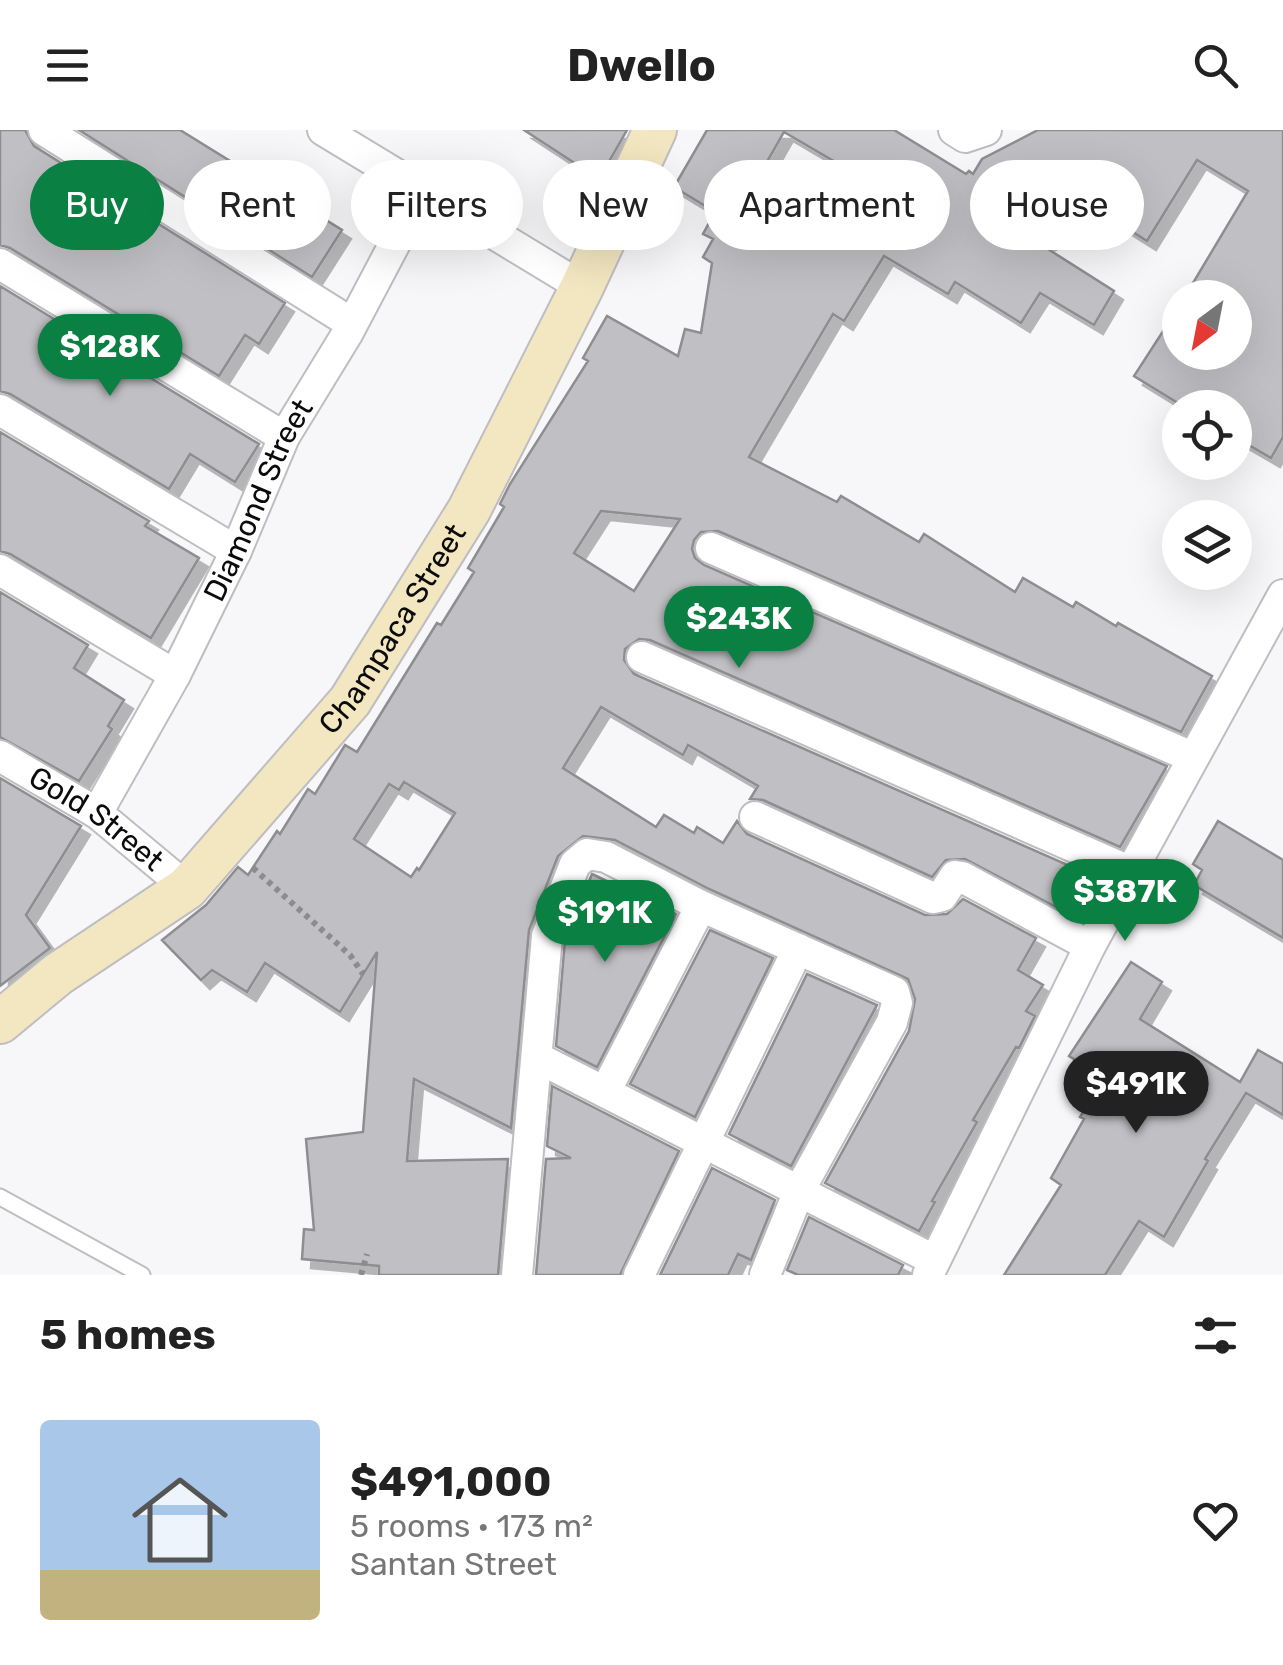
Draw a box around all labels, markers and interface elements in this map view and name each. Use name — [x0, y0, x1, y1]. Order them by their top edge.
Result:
icon: menu — [40, 38, 95, 93]
icon: search — [1188, 38, 1243, 93]
text: Dwello — [567, 39, 716, 92]
chip: Buy — [30, 160, 164, 250]
chip: Rent — [184, 160, 331, 250]
chip: Filters — [351, 160, 523, 250]
chip: New — [543, 160, 684, 250]
chip: Apartment — [704, 160, 950, 250]
chip: House — [970, 160, 1144, 250]
north arrow — [1162, 280, 1252, 370]
map controls — [1162, 280, 1252, 590]
pin: $128K — [40, 314, 180, 399]
text: $128K — [60, 327, 160, 365]
button: locate — [1162, 390, 1252, 480]
street label: Diamond Street — [196, 393, 321, 607]
button: layers — [1162, 500, 1252, 590]
street label: Champaca Street — [311, 517, 474, 741]
pin: $243K — [669, 586, 809, 671]
text: $243K — [686, 599, 792, 637]
street label: Gold Street — [22, 759, 171, 879]
pin: $387K — [1055, 859, 1195, 944]
text: $387K — [1073, 872, 1177, 910]
pin: $191K — [535, 880, 675, 965]
text: $191K — [558, 893, 652, 931]
pin: $491K — [1066, 1051, 1206, 1136]
text: $491K — [1086, 1064, 1186, 1102]
icon: filters — [1188, 1308, 1243, 1363]
text: 5 homes — [40, 1310, 216, 1360]
text: $491,000 — [350, 1457, 551, 1507]
icon: home — [120, 1460, 240, 1580]
icon: heart — [1188, 1493, 1243, 1548]
text: 5 rooms · 173 m² — [350, 1507, 593, 1545]
text: Santan Street — [350, 1545, 557, 1583]

